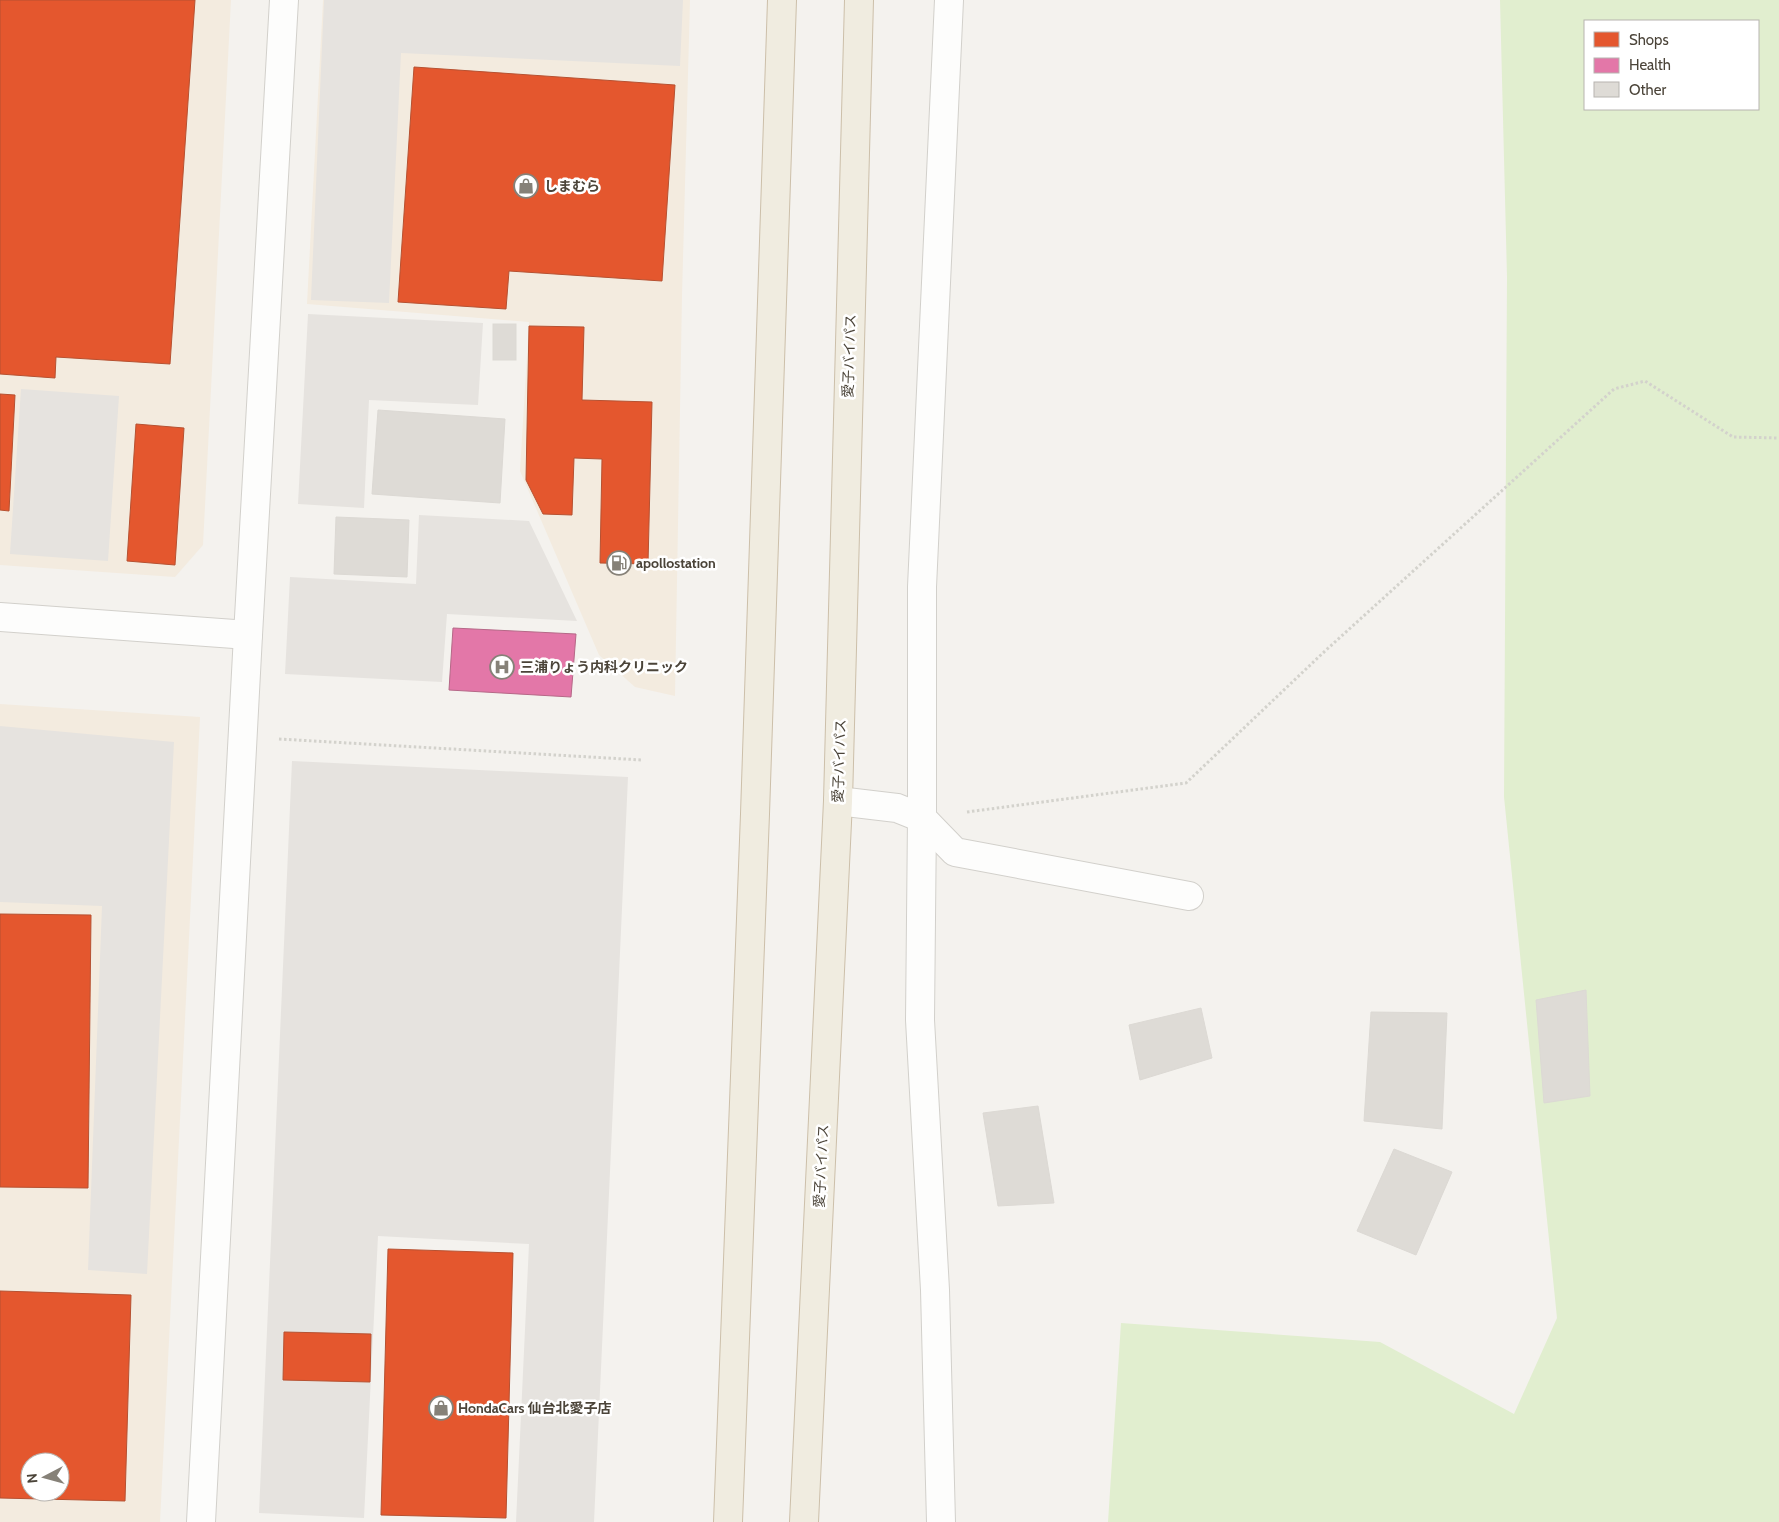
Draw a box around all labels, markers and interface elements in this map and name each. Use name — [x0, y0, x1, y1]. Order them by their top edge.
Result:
legend — [1584, 20, 1759, 110]
text: Shops — [1629, 31, 1669, 49]
text: Health — [1629, 56, 1671, 74]
text: Other — [1629, 81, 1666, 99]
shop icon: しまむら — [513, 173, 539, 199]
place label: しまむら — [544, 177, 600, 195]
street label: 愛子バイパス — [839, 314, 859, 398]
fuel station icon: apollostation — [606, 550, 632, 576]
place label: apollostation — [636, 554, 716, 572]
hospital icon: 三浦りょう内科クリニック — [489, 654, 515, 680]
place label: 三浦りょう内科クリニック — [520, 658, 688, 676]
street label: 愛子バイパス — [829, 719, 849, 803]
street label: 愛子バイパス — [810, 1124, 832, 1208]
shop icon: HondaCars 仙台北愛子店 — [428, 1395, 454, 1421]
place label: HondaCars 仙台北愛子店 — [458, 1399, 612, 1417]
north arrow — [20, 1452, 70, 1502]
text: N — [23, 1472, 42, 1484]

